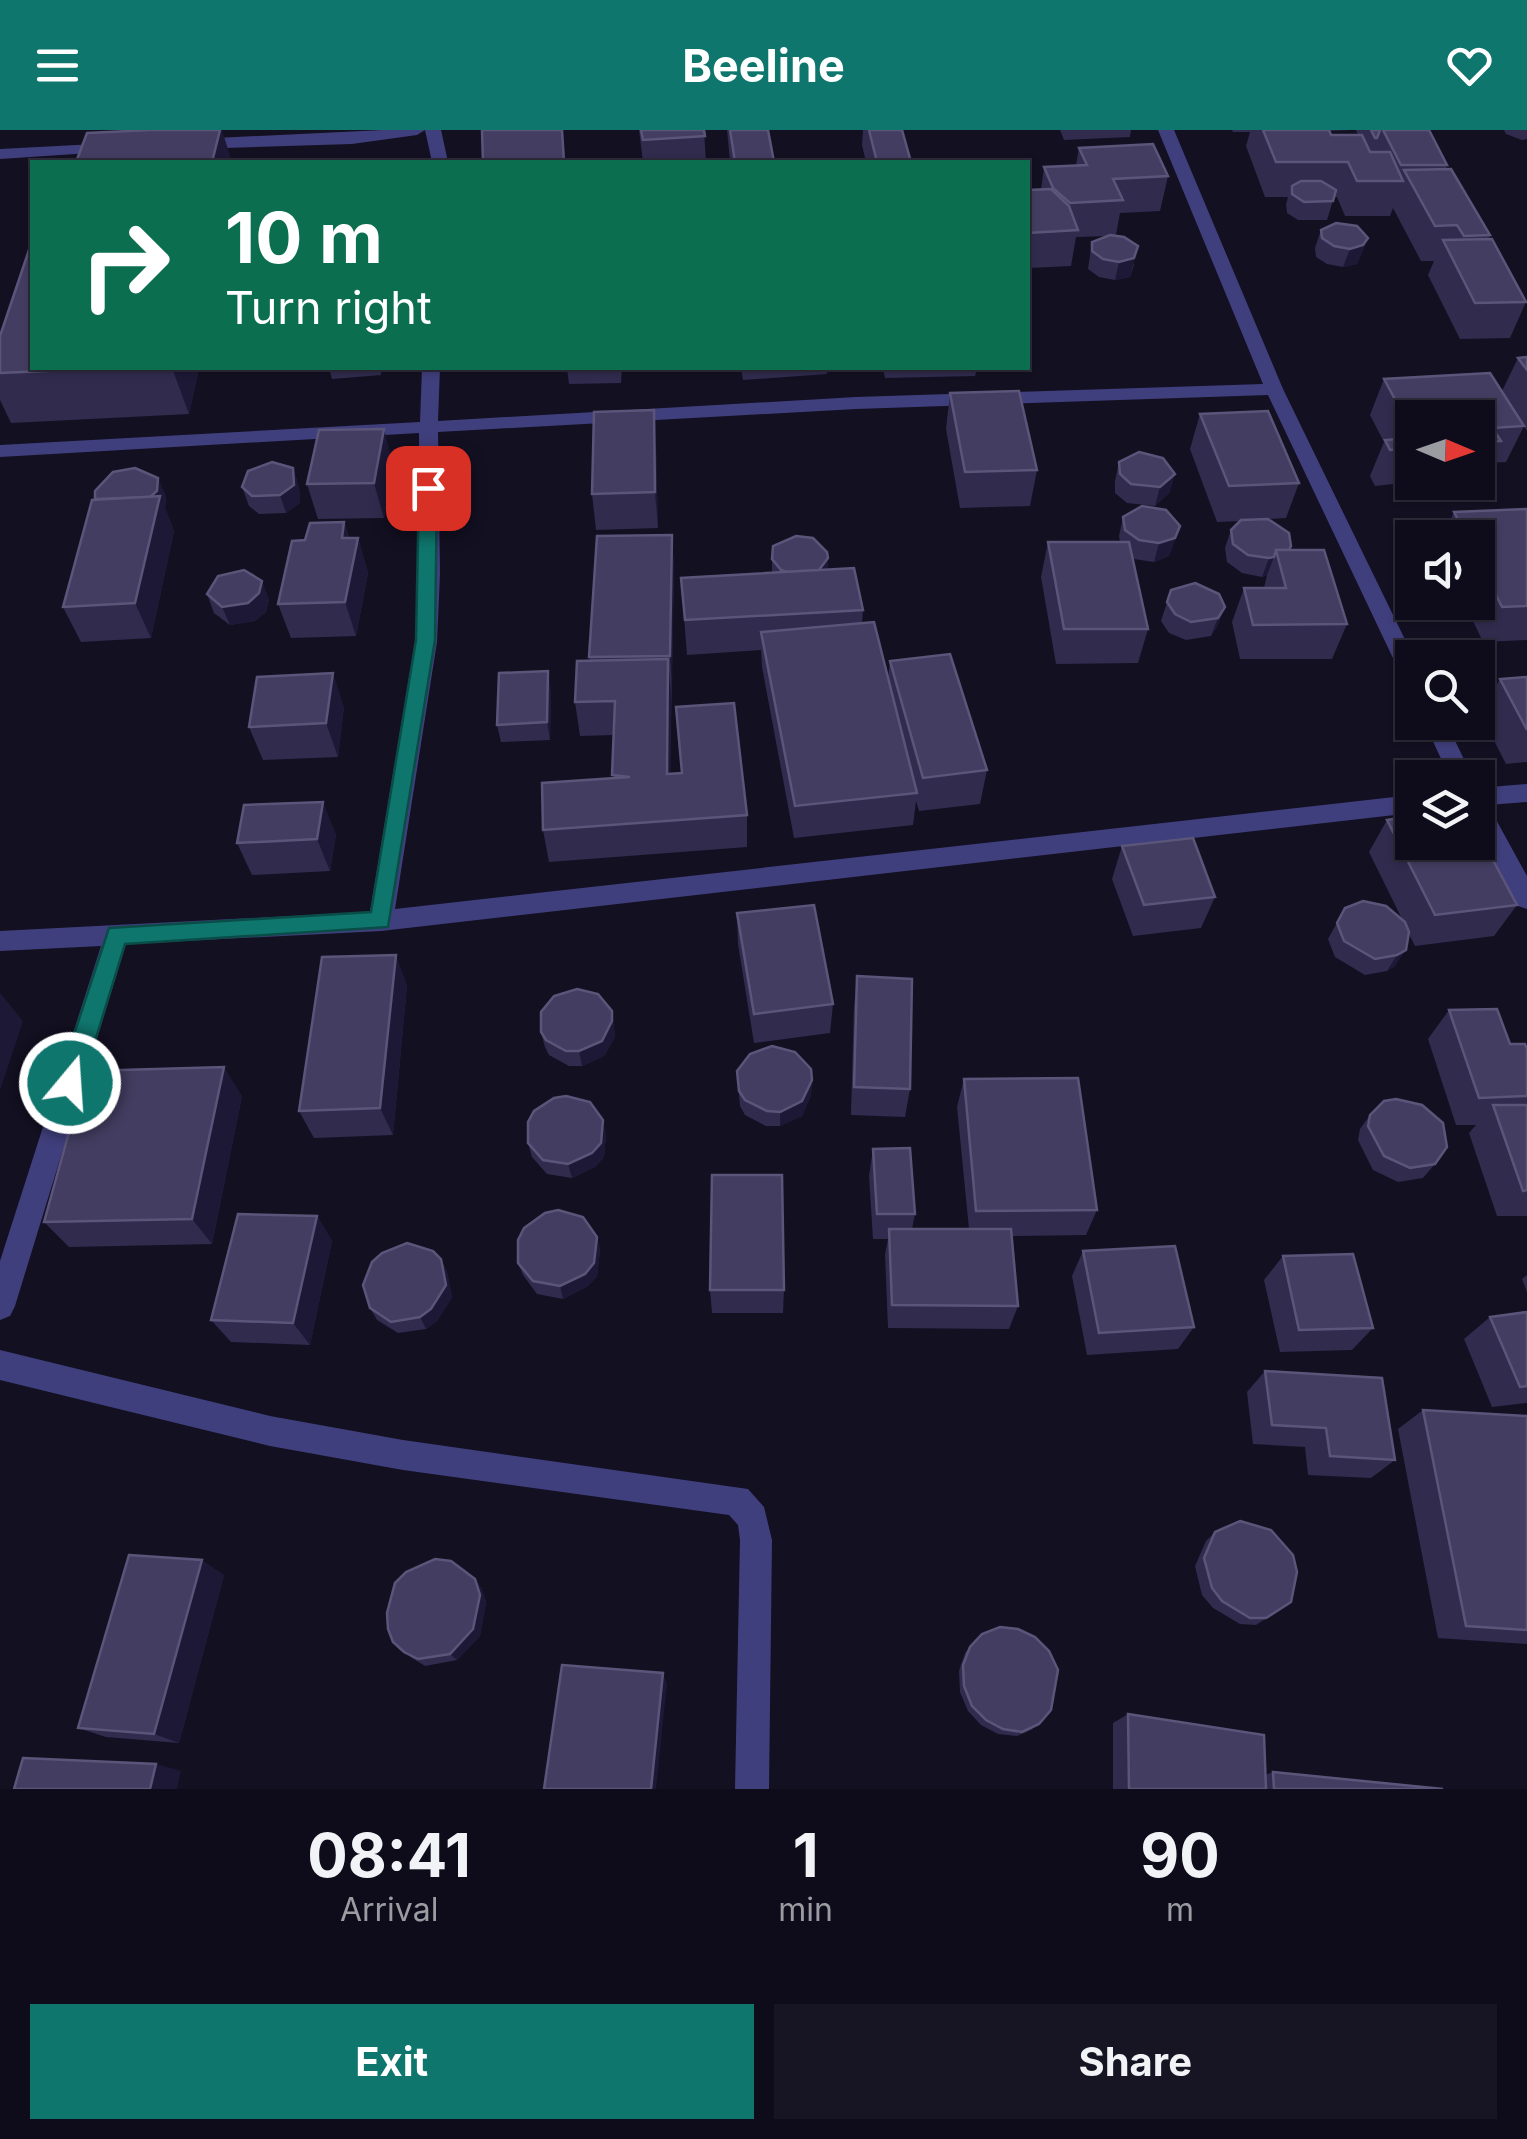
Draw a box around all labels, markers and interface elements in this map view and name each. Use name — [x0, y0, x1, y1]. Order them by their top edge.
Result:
icon: menu — [30, 38, 85, 93]
text: Beeline — [682, 38, 845, 93]
icon: heart — [1442, 38, 1497, 93]
text: 10 m — [225, 195, 383, 280]
icon: right — [60, 200, 190, 330]
text: Turn right — [225, 280, 432, 335]
north arrow — [1395, 400, 1495, 500]
map controls — [1395, 400, 1495, 860]
pin — [386, 446, 471, 531]
icon: arrive — [401, 461, 456, 516]
button: sound — [1395, 520, 1495, 620]
button: search — [1395, 640, 1495, 740]
button: layers — [1395, 760, 1495, 860]
position arrow — [18, 1031, 122, 1135]
text: 08:41 — [307, 1819, 471, 1891]
text: 1 — [793, 1819, 819, 1891]
text: 90 — [1140, 1819, 1220, 1891]
text: Arrival — [340, 1890, 438, 1929]
text: min — [778, 1890, 833, 1929]
text: m — [1166, 1890, 1194, 1929]
button: Exit — [30, 2004, 754, 2119]
button: Share — [774, 2004, 1497, 2119]

